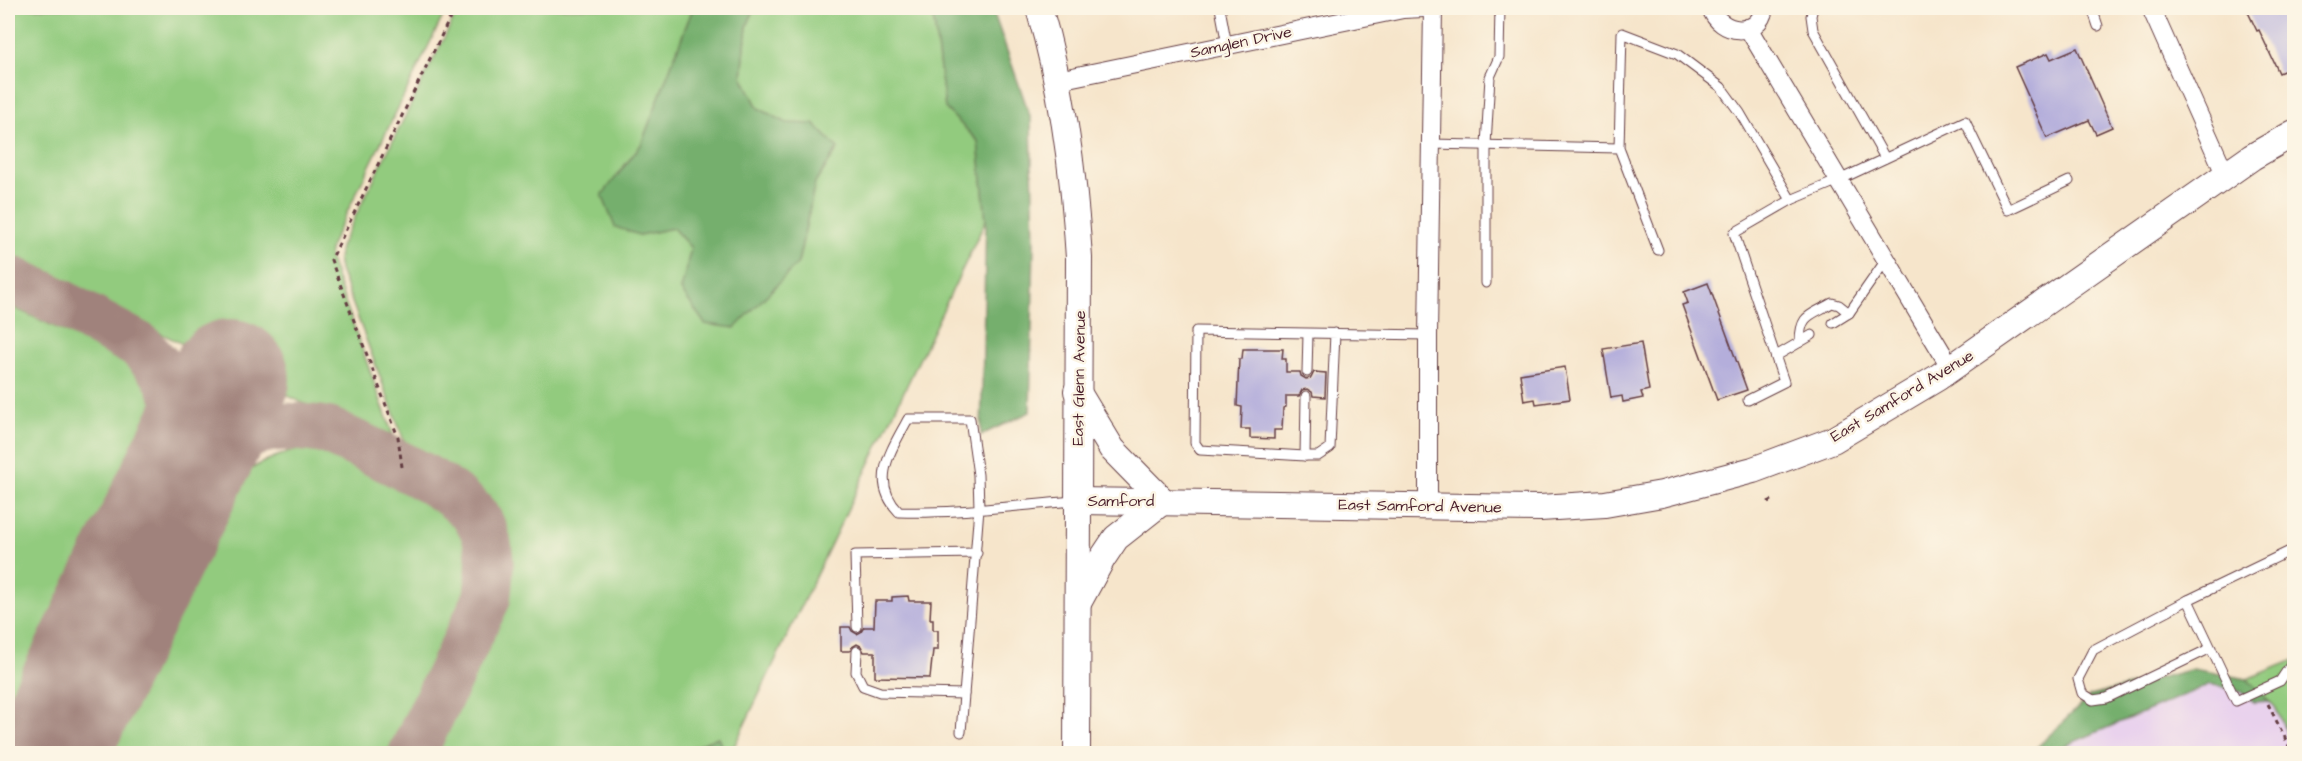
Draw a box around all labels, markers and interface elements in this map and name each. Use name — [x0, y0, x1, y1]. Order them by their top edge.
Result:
street label: Samglen Drive — [1188, 20, 1294, 64]
street label: East Glenn Avenue — [1067, 310, 1091, 446]
street label: East Samford Avenue — [1826, 344, 1978, 447]
street label: Samford — [1088, 490, 1154, 512]
street label: East Samford Avenue — [1338, 494, 1502, 518]

